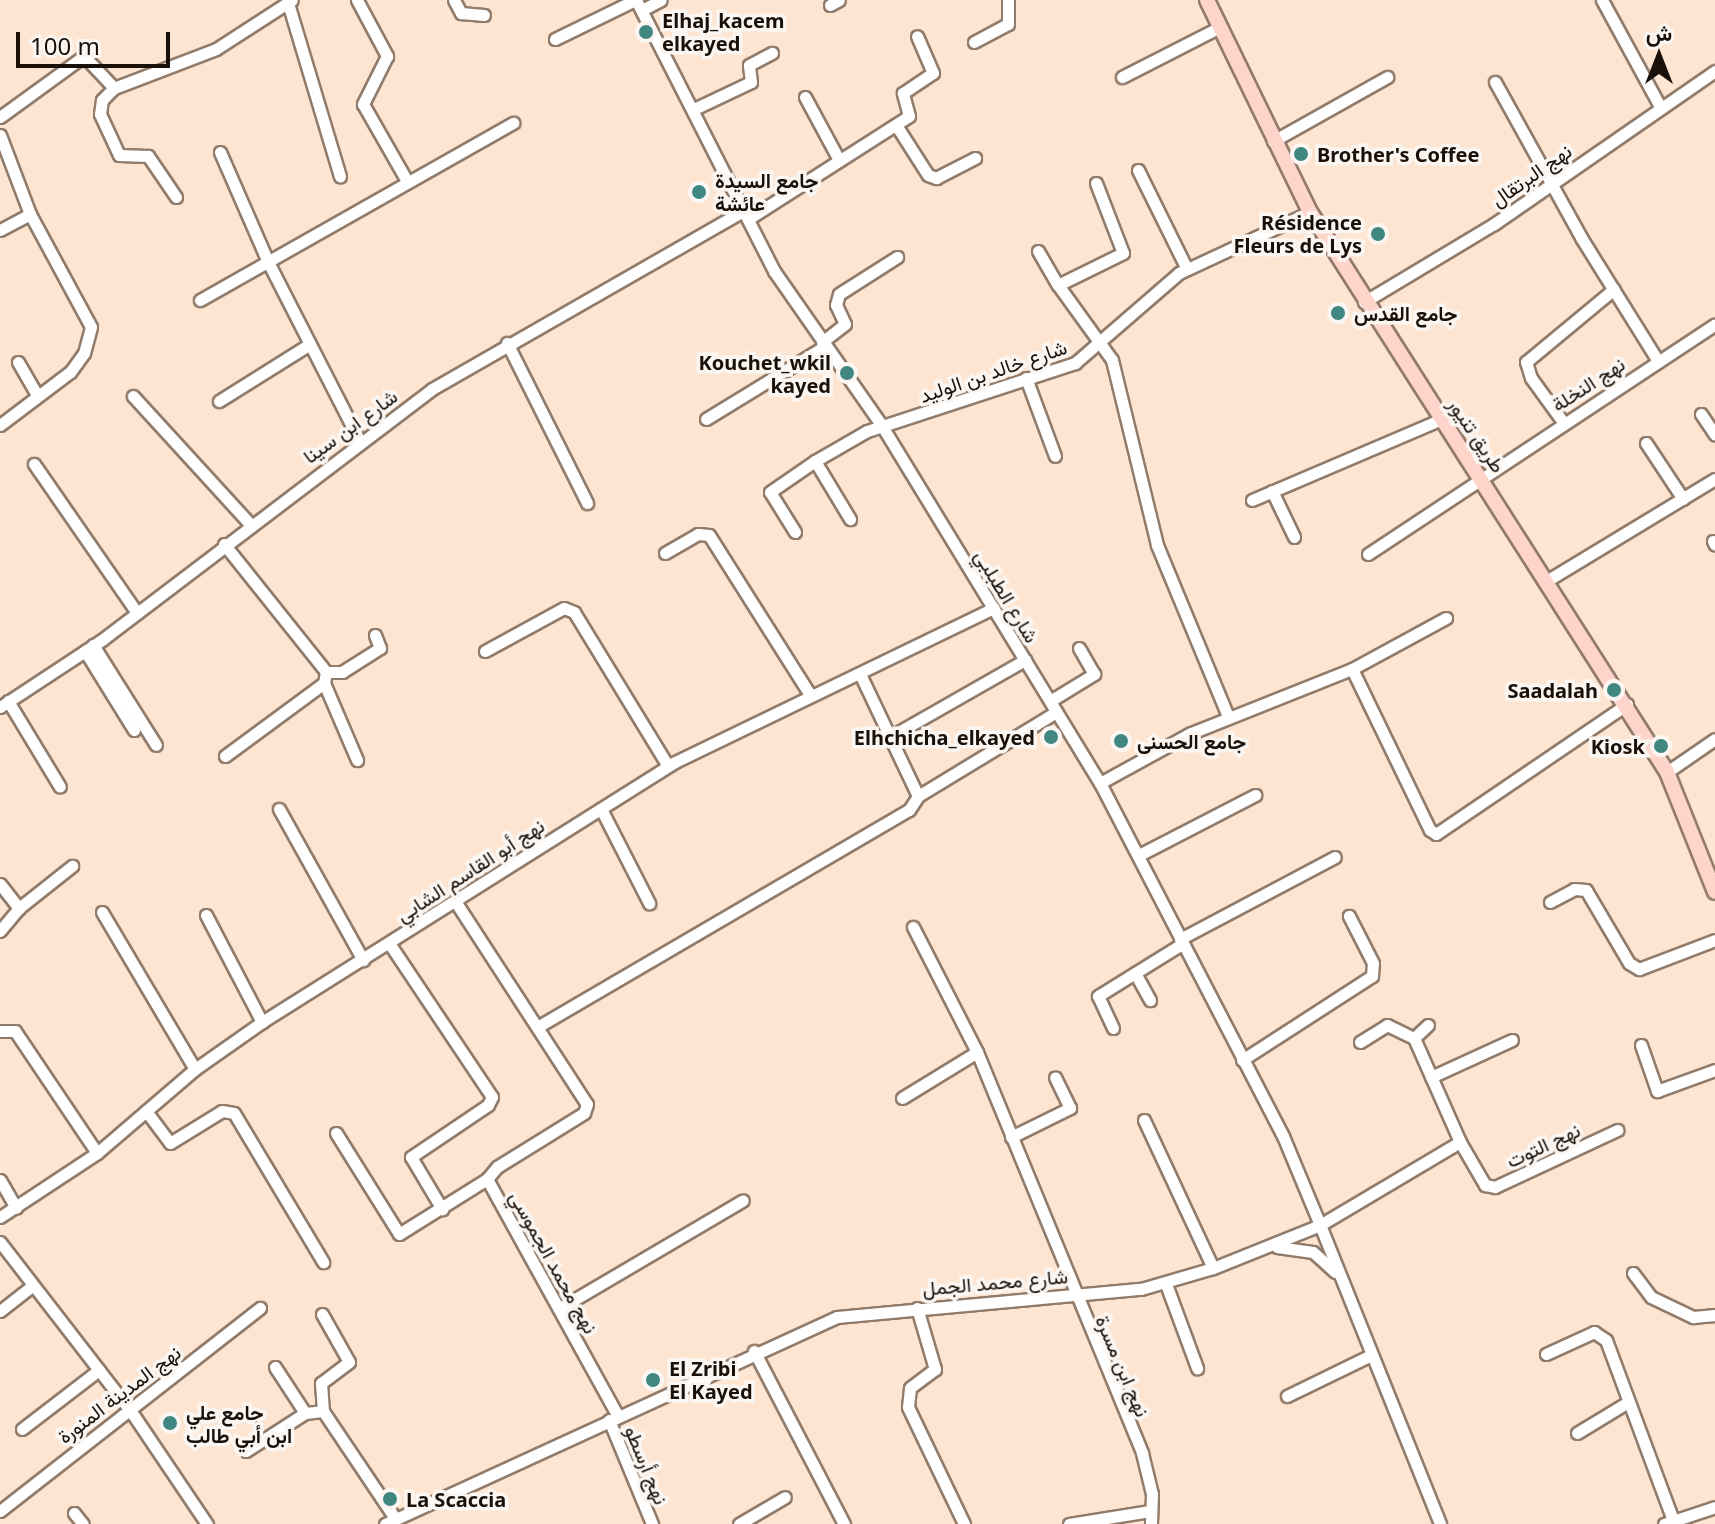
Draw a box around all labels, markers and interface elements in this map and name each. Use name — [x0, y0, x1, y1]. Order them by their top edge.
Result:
place label: Elhaj_kacem elkayed — [662, 8, 784, 55]
scale bar — [20, 16, 174, 66]
north arrow — [1619, 16, 1699, 96]
text: ش — [1646, 17, 1672, 47]
marker: Elhaj_kacem elkayed — [637, 23, 655, 41]
text: 100 m — [30, 29, 100, 62]
street label: نهج البرتقال — [1486, 139, 1576, 211]
place label: Brother's Coffee — [1317, 142, 1479, 166]
marker: Brother's Coffee — [1292, 145, 1310, 163]
place label: جامع السيدة عائشة — [715, 168, 818, 215]
marker: جامع السيدة عائشة — [690, 183, 708, 201]
place label: Résidence Fleurs de Lys — [1234, 210, 1362, 257]
marker: Résidence Fleurs de Lys — [1369, 225, 1387, 243]
place label: جامع القدس — [1354, 301, 1457, 325]
marker: جامع القدس — [1329, 304, 1347, 322]
street label: شارع خالد بن الوليد — [916, 335, 1070, 407]
place label: Kouchet_wkil kayed — [699, 350, 831, 397]
street label: نهج النخلة — [1547, 352, 1629, 416]
marker: Kouchet_wkil kayed — [838, 364, 856, 382]
street label: شارع ابن سينا — [298, 384, 402, 468]
street label: طريق تنيور — [1443, 393, 1511, 477]
street label: شارع الطبلبي — [970, 545, 1044, 647]
place label: Saadalah — [1507, 678, 1598, 702]
marker: Saadalah — [1605, 681, 1623, 699]
place label: Elhchicha_elkayed — [854, 725, 1035, 749]
marker: Elhchicha_elkayed — [1042, 728, 1060, 746]
place label: جامع الحسنى — [1137, 729, 1246, 753]
marker: جامع الحسنى — [1112, 732, 1130, 750]
place label: Kiosk — [1591, 734, 1645, 758]
marker: Kiosk — [1652, 737, 1670, 755]
street label: نهج أبو القاسم الشابي — [391, 813, 549, 927]
street label: نهج التوت — [1502, 1118, 1584, 1172]
street label: نهج محمد الجموسي — [505, 1186, 603, 1338]
street label: شارع محمد الجمل — [921, 1264, 1069, 1300]
street label: نهج ابن مسرة — [1091, 1312, 1155, 1420]
street label: نهج المدينة المنورة — [53, 1340, 185, 1448]
place label: El Zribi El Kayed — [669, 1356, 753, 1403]
marker: El Zribi El Kayed — [644, 1371, 662, 1389]
place label: جامع علي ابن أبي طالب — [186, 1400, 292, 1447]
marker: جامع علي ابن أبي طالب — [161, 1414, 179, 1432]
street label: نهج أرسطو — [620, 1422, 674, 1508]
place label: La Scaccia — [406, 1487, 506, 1511]
marker: La Scaccia — [381, 1490, 399, 1508]

